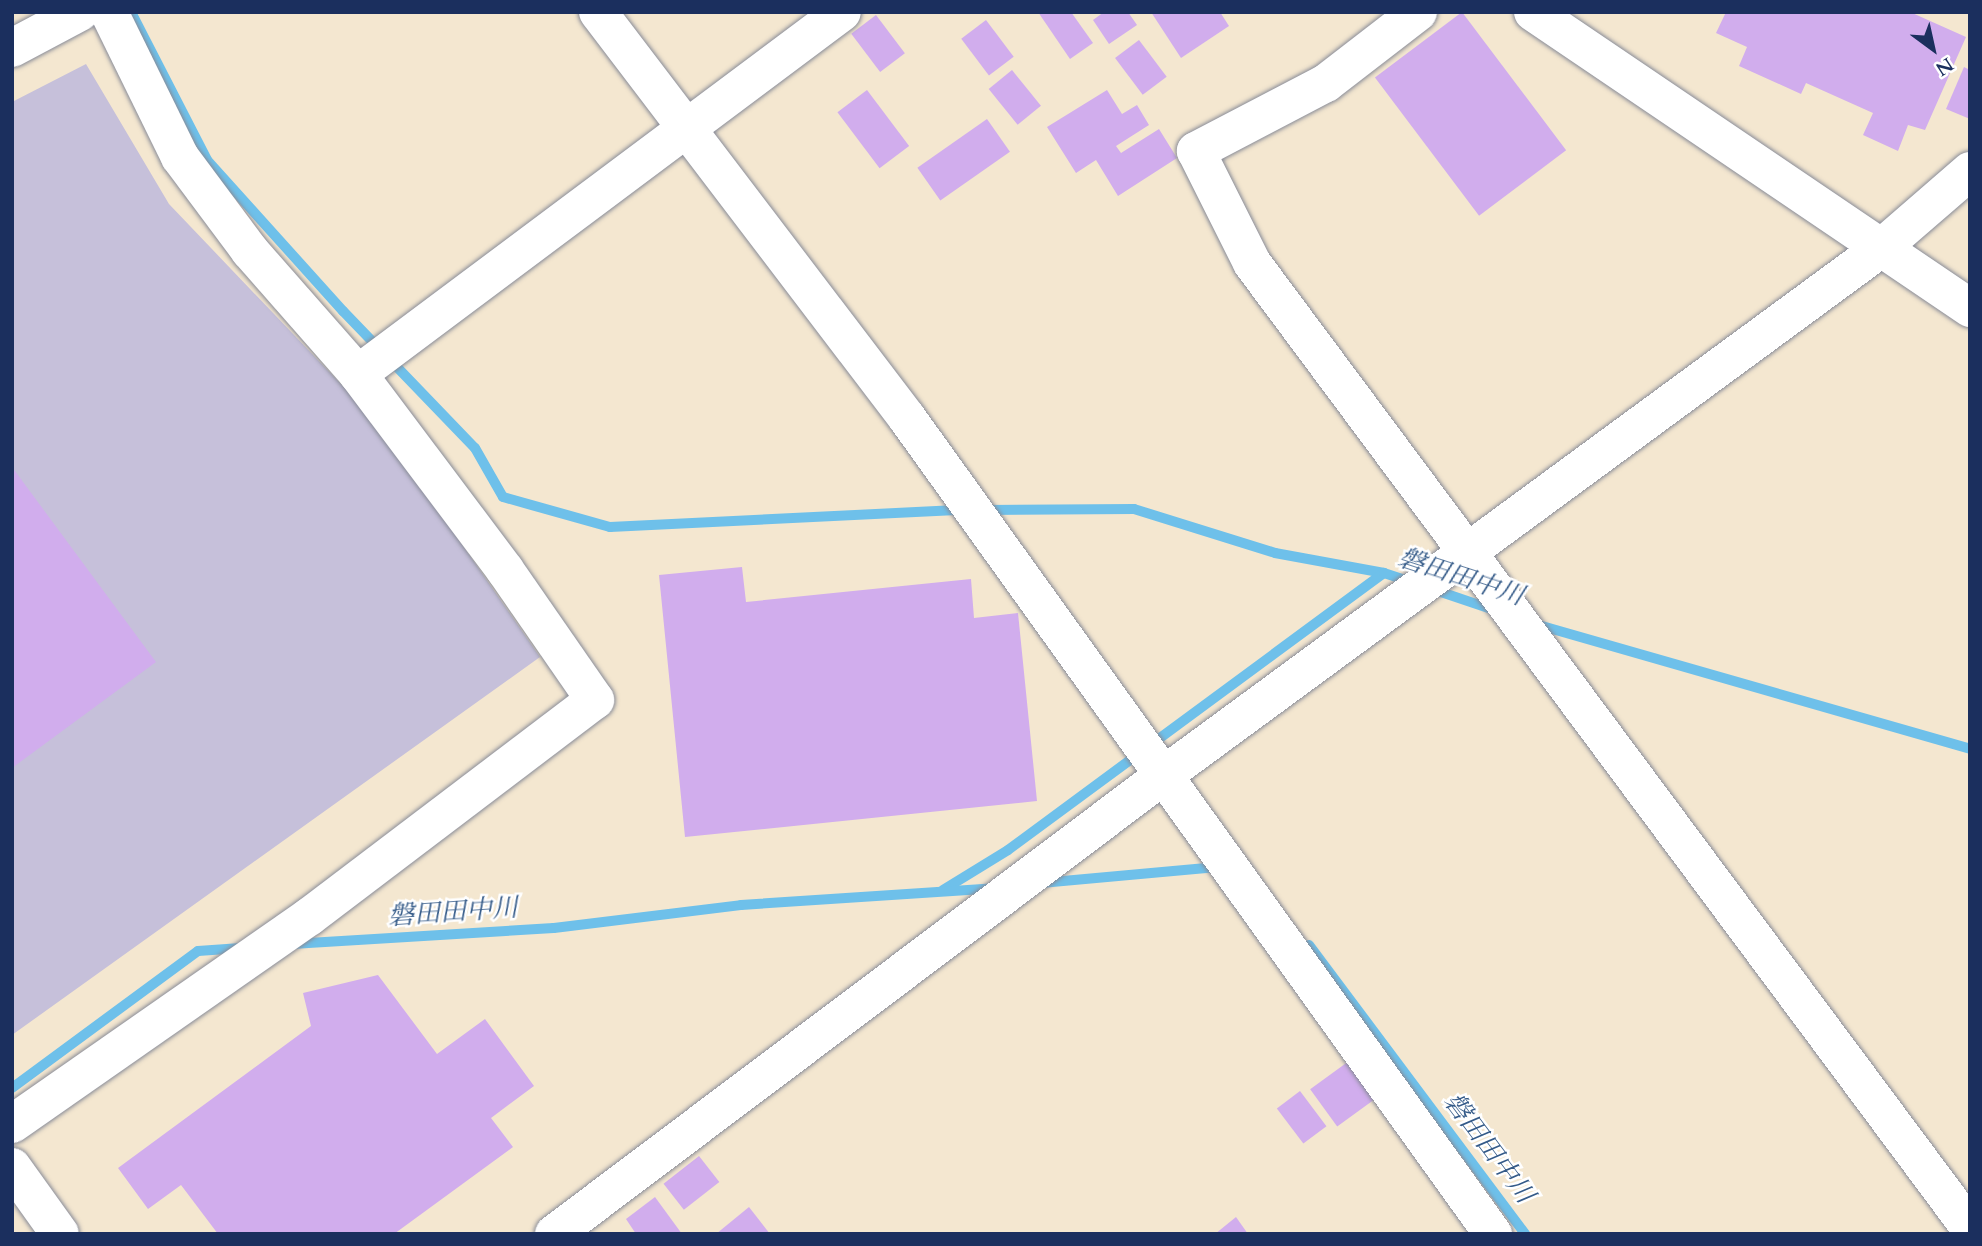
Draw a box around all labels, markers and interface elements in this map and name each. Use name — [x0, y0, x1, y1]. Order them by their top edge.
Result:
north arrow — [1898, 14, 1968, 84]
text: N — [1930, 51, 1958, 82]
water label: 磐田田中川 — [1394, 542, 1528, 612]
water label: 磐田田中川 — [387, 892, 519, 932]
water label: 磐田田中川 — [1437, 1087, 1541, 1209]

